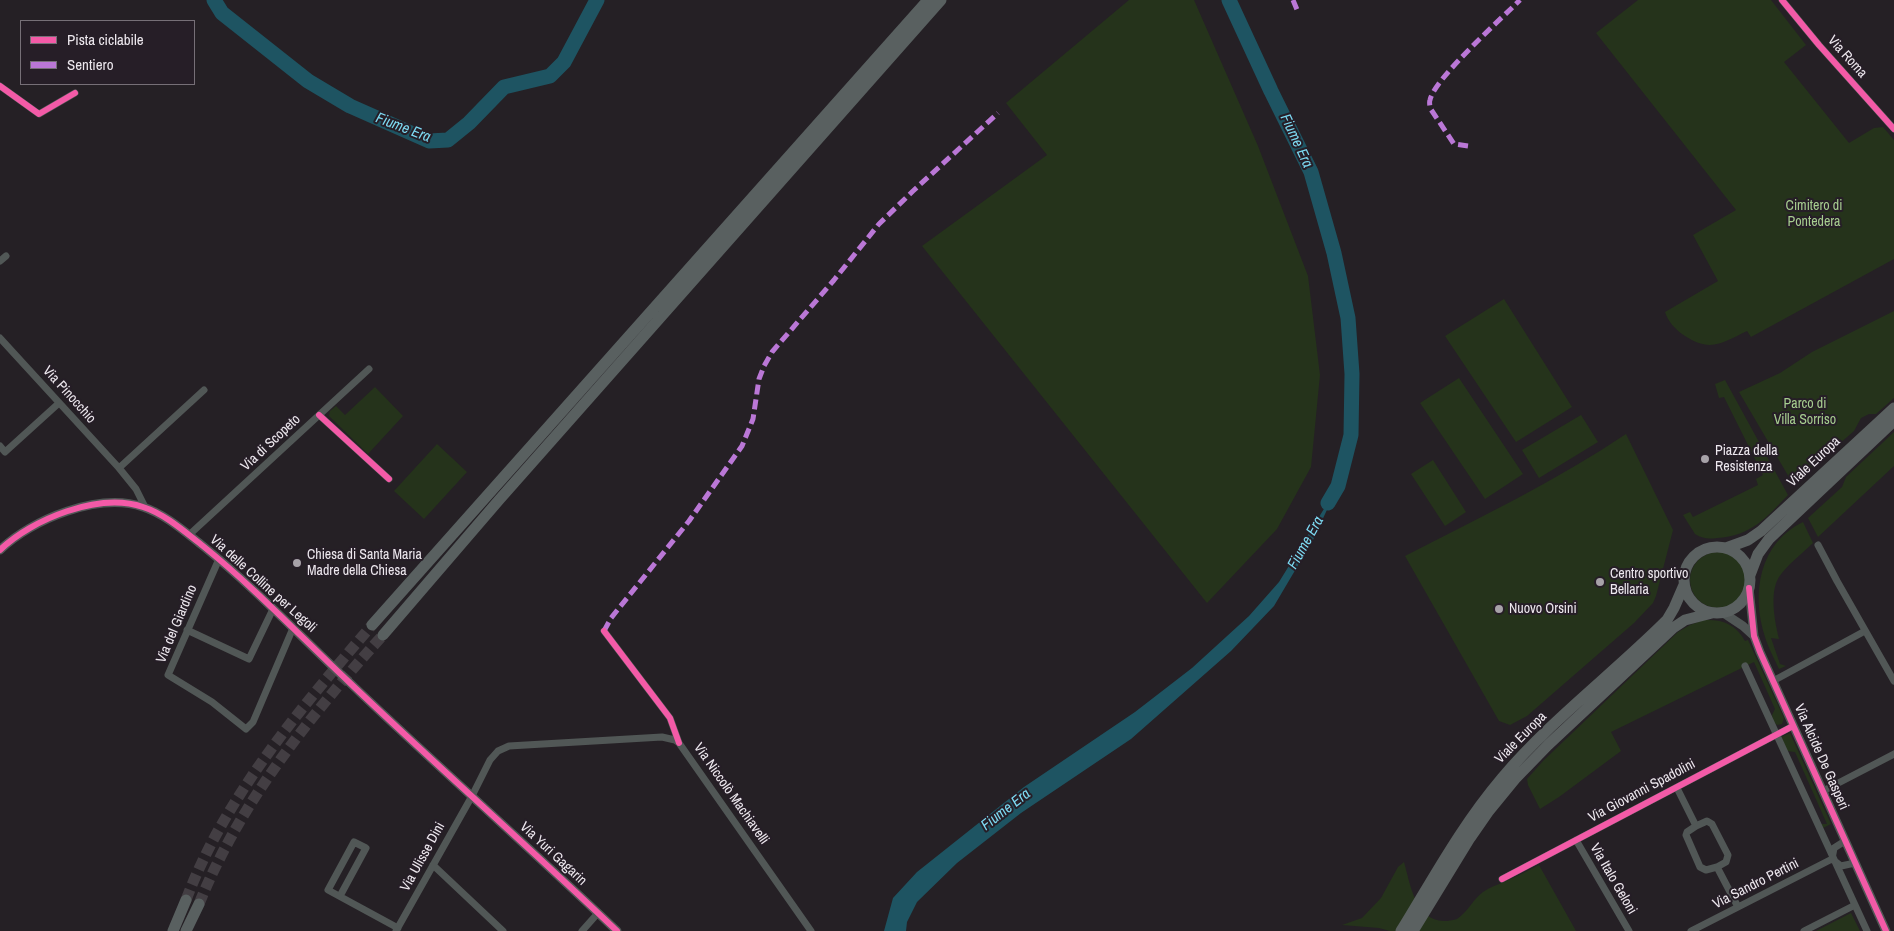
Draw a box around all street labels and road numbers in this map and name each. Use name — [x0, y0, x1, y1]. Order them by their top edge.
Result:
street label: Via Roma — [1824, 32, 1870, 82]
street label: Via Pinocchio — [39, 363, 99, 427]
street label: Via di Scopeto — [238, 411, 304, 475]
street label: Viale Europa — [1784, 433, 1844, 491]
street label: Via delle Colline per Legoli — [206, 532, 320, 636]
street label: Via del Giardino — [153, 582, 201, 666]
street label: Via Alcide De Gasperi — [1790, 701, 1852, 813]
street label: Viale Europa — [1492, 709, 1550, 767]
street label: Via Niccolò Machiavelli — [690, 740, 772, 848]
street label: Via Giovanni Spadolini — [1586, 756, 1698, 826]
street label: Via Yuri Gagarin — [516, 819, 590, 889]
street label: Via Ulisse Dini — [397, 820, 449, 894]
street label: Via Italo Geloni — [1586, 841, 1640, 917]
street label: Via Sandro Pertini — [1710, 855, 1802, 913]

